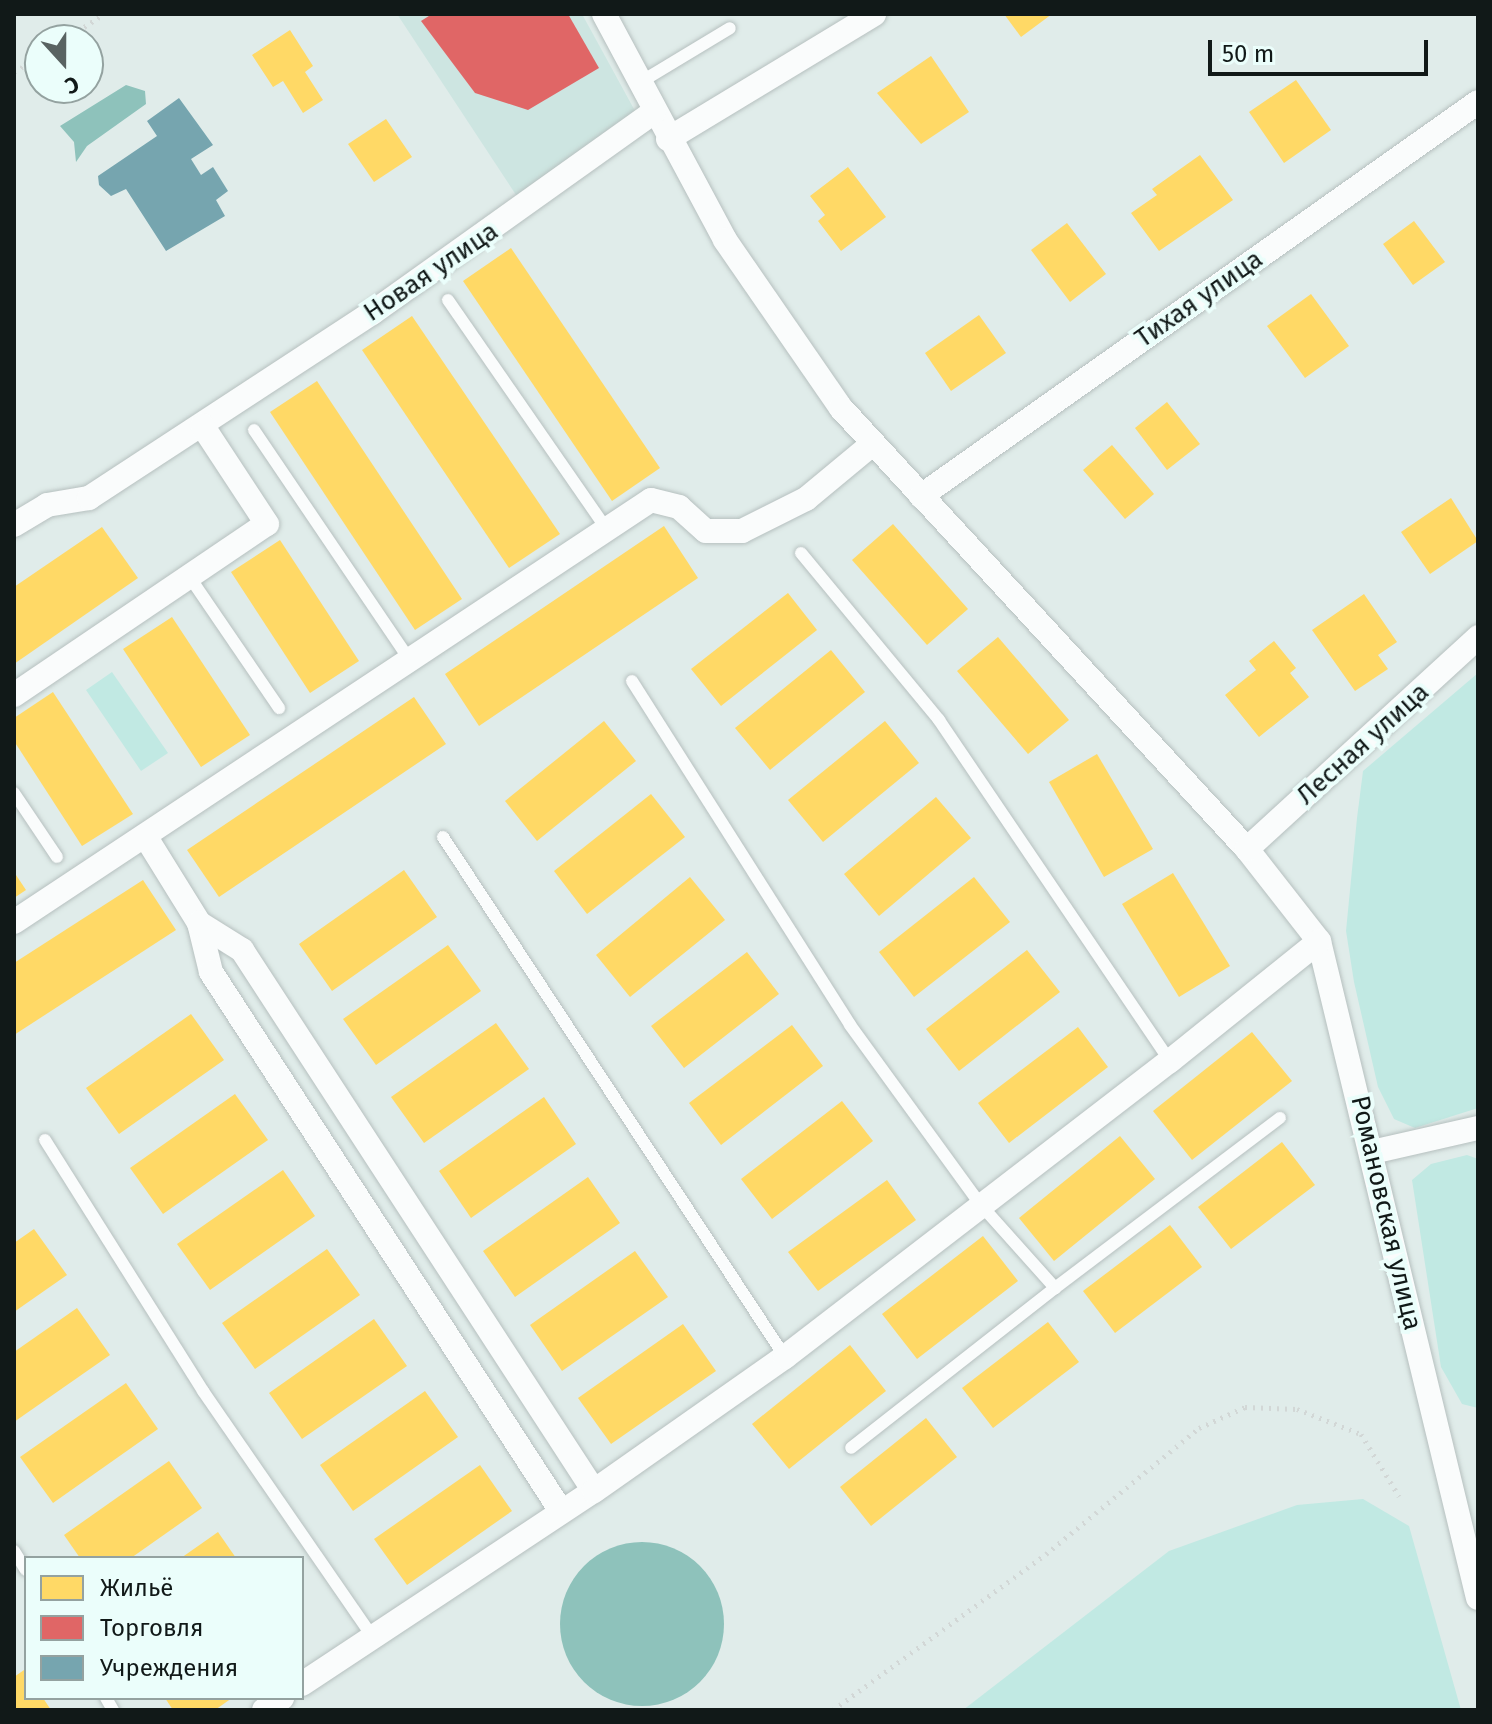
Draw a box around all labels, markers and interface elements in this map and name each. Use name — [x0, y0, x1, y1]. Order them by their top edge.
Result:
north arrow — [24, 24, 104, 104]
scale bar — [1212, 24, 1432, 74]
text: 50 m — [1222, 40, 1274, 68]
text: С — [61, 70, 83, 100]
street label: Новая улица — [358, 216, 504, 328]
street label: Тихая улица — [1129, 244, 1269, 354]
street label: Лесная улица — [1291, 677, 1435, 811]
street label: Романовская улица — [1344, 1093, 1428, 1333]
legend — [24, 1556, 304, 1700]
text: Жильё — [100, 1574, 173, 1602]
text: Торговля — [100, 1614, 203, 1642]
text: Учреждения — [100, 1654, 238, 1682]

